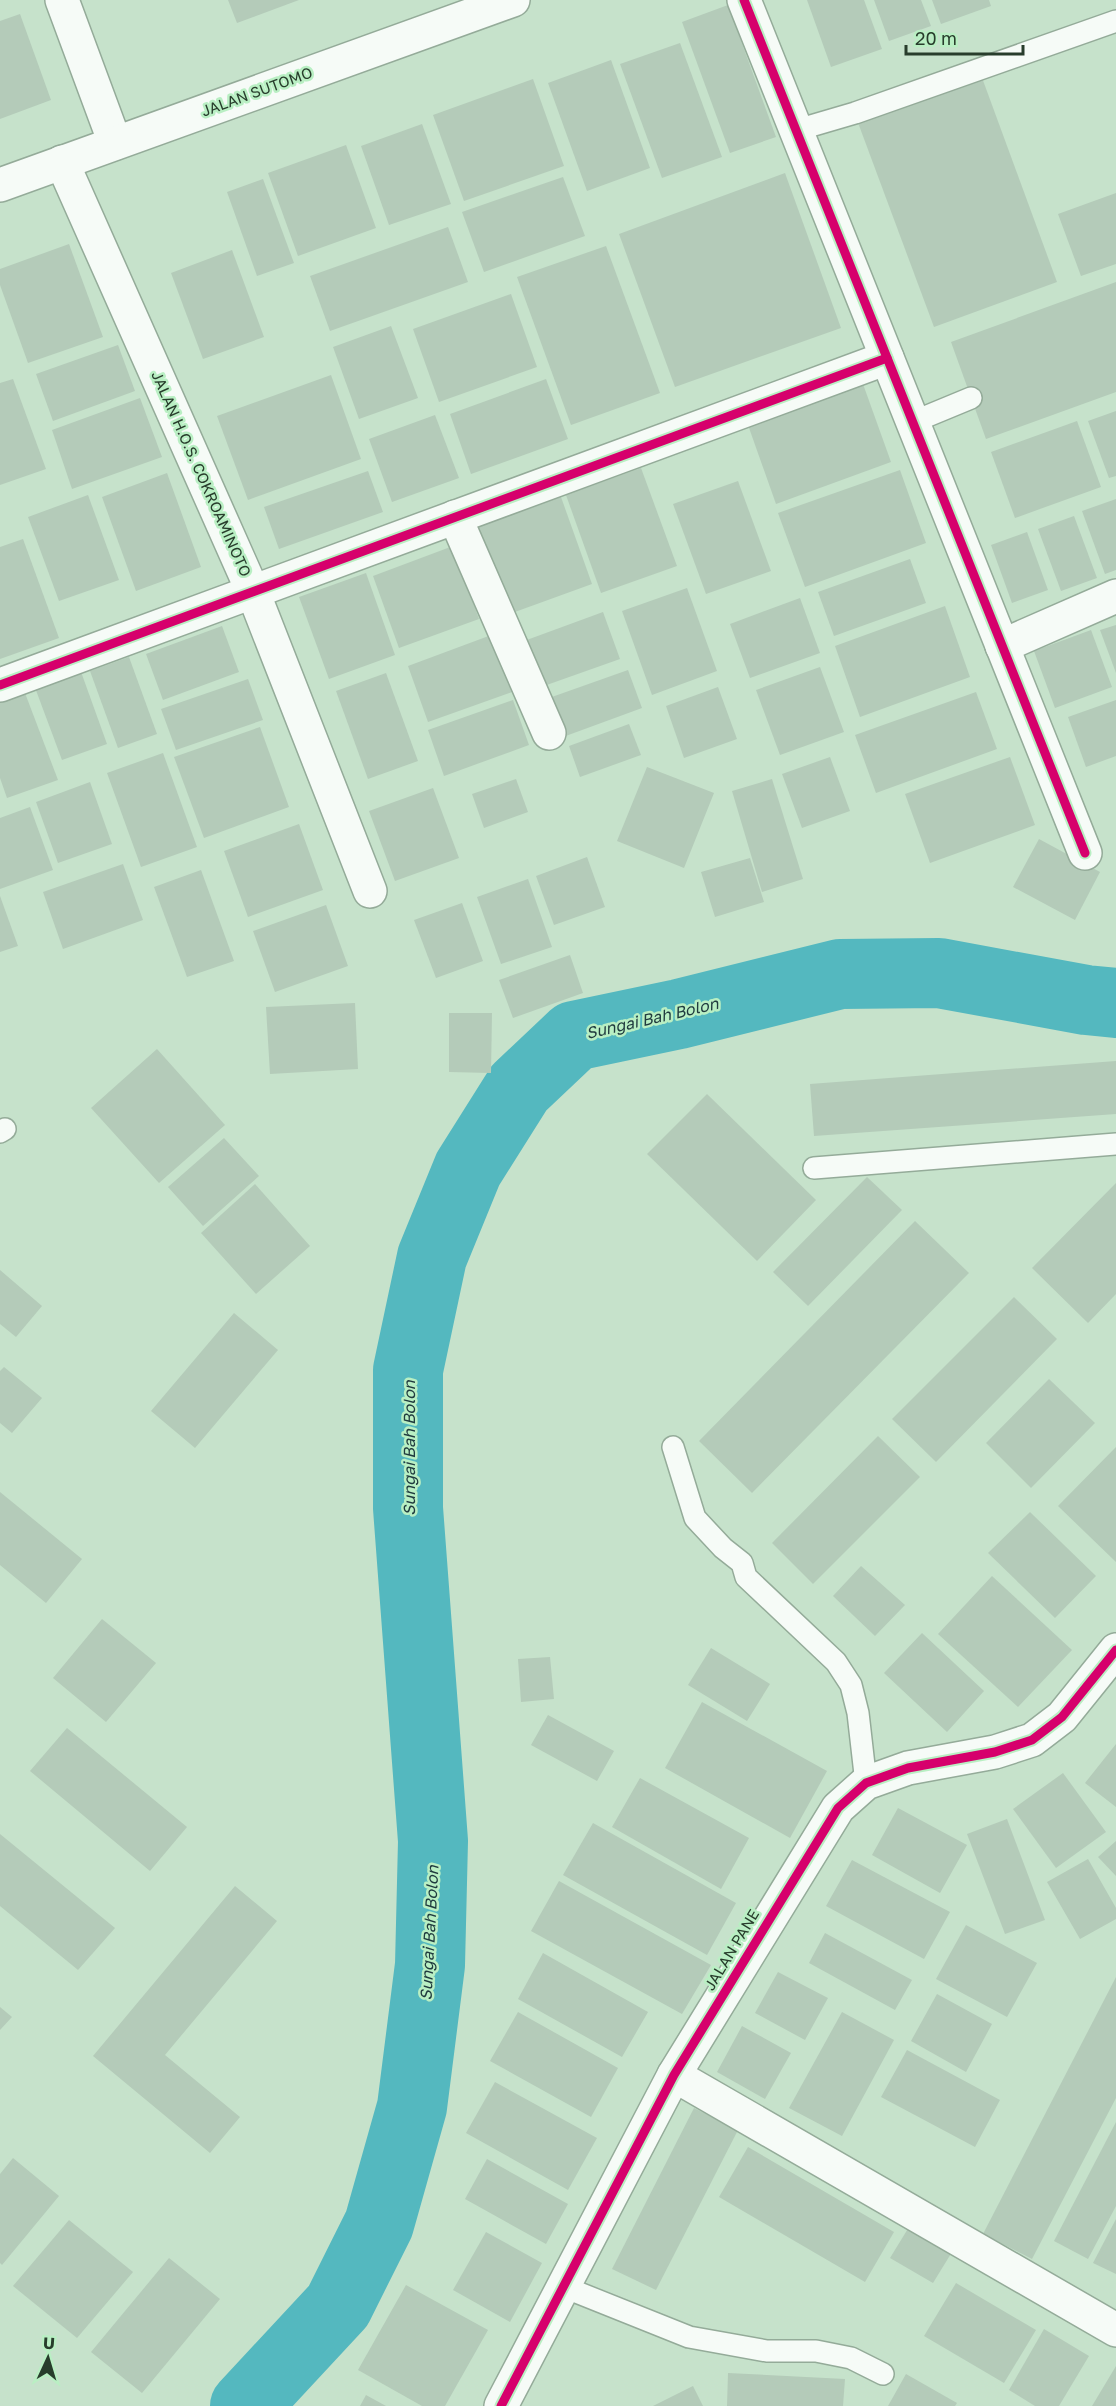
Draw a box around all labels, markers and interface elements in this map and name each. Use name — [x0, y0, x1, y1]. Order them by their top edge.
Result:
scale bar — [906, 18, 1023, 56]
text: 20 m — [915, 27, 957, 49]
street label: JALAN SUTOMO — [199, 63, 315, 119]
street label: JALAN H.O.S. COKROAMINOTO — [148, 368, 256, 579]
water label: Sungai Bah Bolon — [584, 993, 721, 1043]
water label: Sungai Bah Bolon — [399, 1379, 419, 1516]
water label: Sungai Bah Bolon — [415, 1864, 443, 2001]
street label: JALAN PANE — [700, 1906, 762, 1993]
north arrow — [18, 2328, 78, 2388]
text: U — [43, 2333, 56, 2353]

